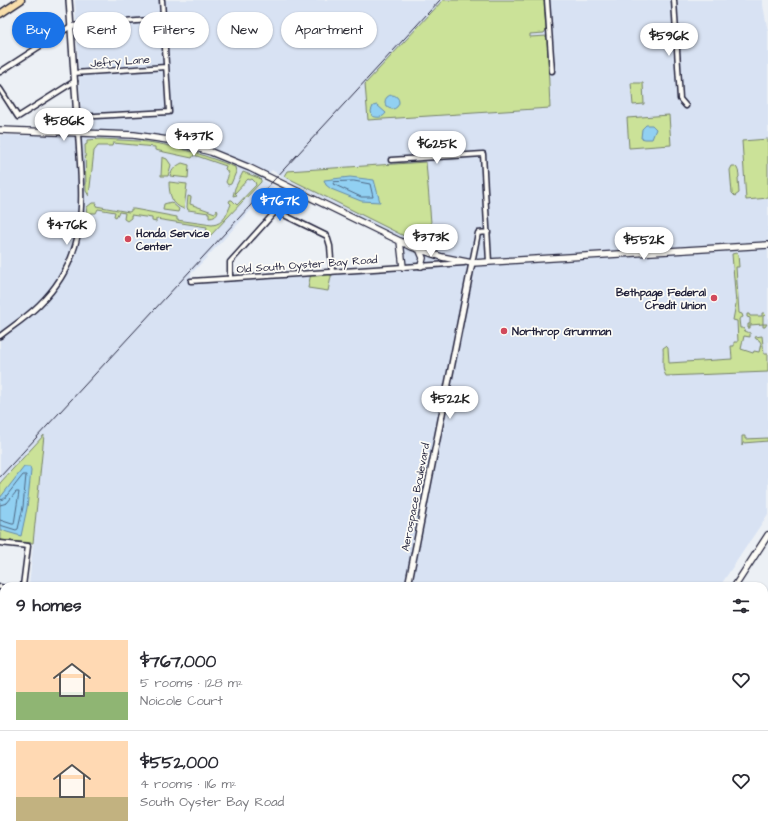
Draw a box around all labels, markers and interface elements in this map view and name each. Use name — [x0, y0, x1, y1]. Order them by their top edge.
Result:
chip: Buy — [12, 12, 65, 48]
chip: Rent — [73, 12, 131, 48]
chip: Filters — [139, 12, 209, 48]
chip: New — [217, 12, 273, 48]
chip: Apartment — [281, 12, 377, 48]
pin: $596K — [641, 23, 697, 57]
text: $596K — [649, 27, 689, 45]
street label: Jefry Lane — [90, 52, 150, 72]
pin: $586K — [36, 108, 92, 142]
text: $586K — [44, 112, 84, 130]
pin: $437K — [166, 123, 222, 157]
text: $437K — [175, 127, 213, 145]
pin: $625K — [409, 131, 465, 165]
text: $625K — [417, 135, 457, 153]
pin: $767K — [252, 188, 308, 222]
text: $767K — [260, 192, 300, 210]
pin: $476K — [39, 212, 95, 246]
text: $476K — [47, 216, 87, 234]
pin: $373K — [403, 224, 459, 258]
place label: Honda Service Center — [135, 226, 209, 254]
pin: $552K — [616, 227, 672, 261]
text: $373K — [413, 228, 449, 246]
text: $552K — [624, 231, 664, 249]
marker: Honda Service Center — [123, 234, 133, 244]
street label: Old South Oyster Bay Road — [236, 252, 378, 278]
place label: Bethpage Federal Credit Union — [616, 285, 706, 313]
marker: Bethpage Federal Credit Union — [709, 293, 719, 303]
place label: Northrop Grumman — [512, 324, 612, 340]
marker: Northrop Grumman — [499, 326, 509, 336]
pin: $522K — [422, 386, 478, 420]
text: $522K — [430, 390, 470, 408]
street label: Aerospace Boulevard — [398, 441, 433, 553]
text: 9 homes — [16, 594, 81, 618]
icon: filters — [730, 595, 752, 617]
text: $767,000 — [140, 650, 216, 674]
icon: home — [48, 656, 96, 704]
icon: heart — [730, 669, 752, 691]
text: 5 rooms · 128 m² — [140, 674, 243, 692]
text: Noicole Court — [140, 692, 223, 710]
text: $552,000 — [140, 751, 218, 775]
icon: home — [48, 757, 96, 805]
icon: heart — [730, 770, 752, 792]
text: 4 rooms · 116 m² — [140, 775, 236, 793]
text: South Oyster Bay Road — [140, 793, 284, 811]

